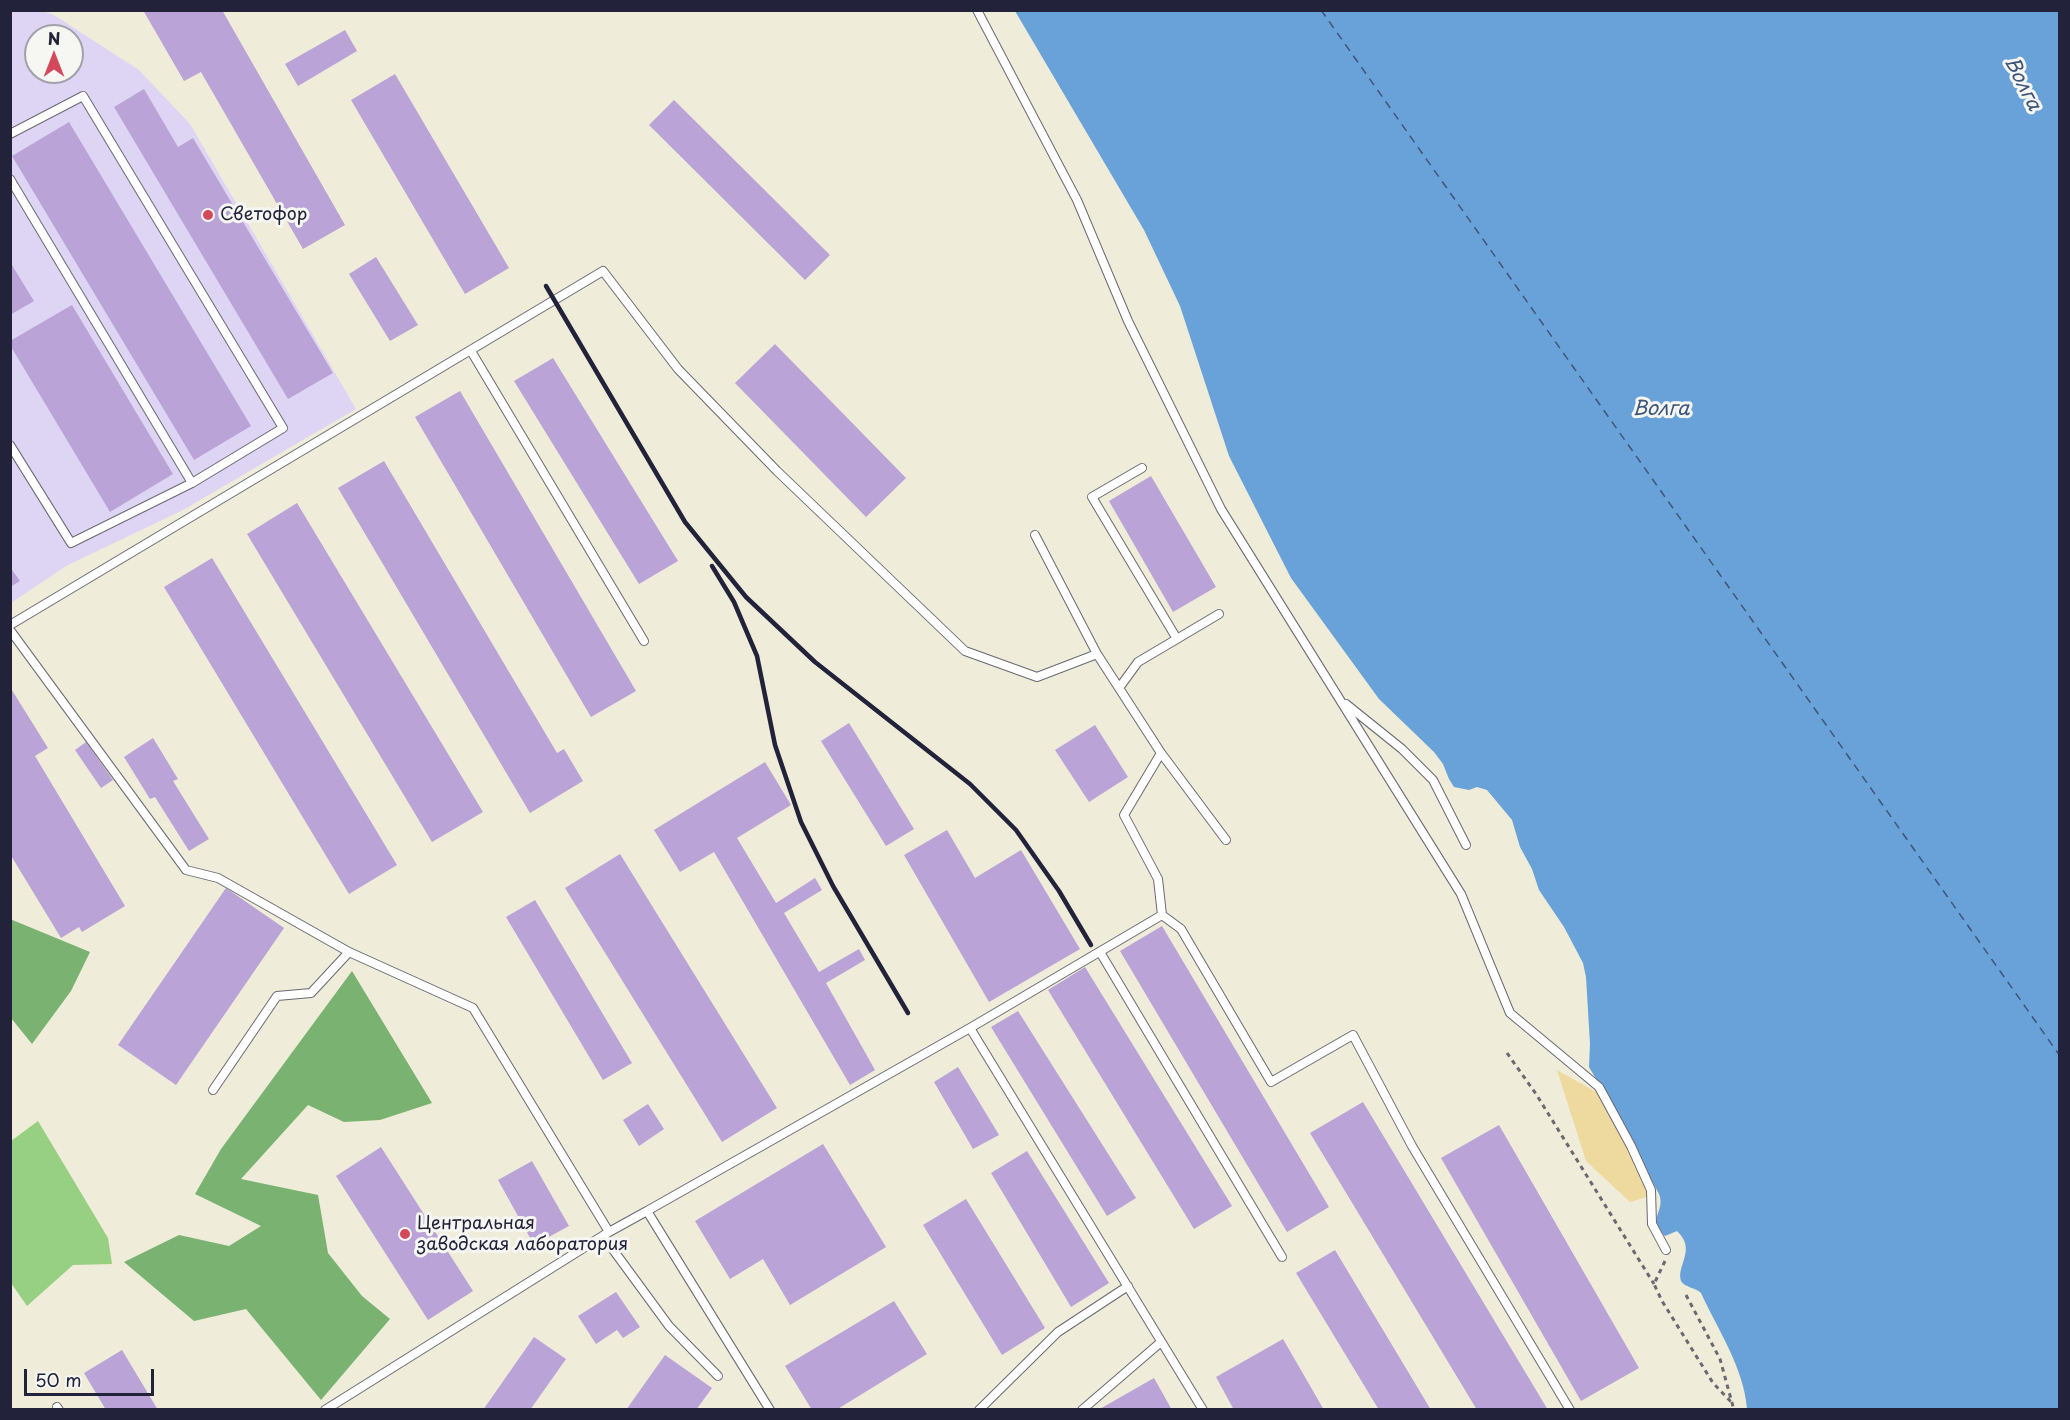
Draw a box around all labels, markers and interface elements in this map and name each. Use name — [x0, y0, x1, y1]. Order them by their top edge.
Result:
north arrow — [24, 24, 84, 84]
text: N — [48, 26, 60, 50]
water label: Волга — [1998, 53, 2046, 115]
place label: Светофор — [220, 204, 307, 226]
marker: Светофор — [201, 208, 215, 222]
water label: Волга — [1632, 397, 1690, 421]
place label: Центральная заводская лаборатория — [417, 1213, 628, 1256]
marker: Центральная заводская лаборатория — [398, 1227, 412, 1241]
scale bar — [27, 1357, 158, 1395]
text: 50 m — [35, 1366, 82, 1393]

